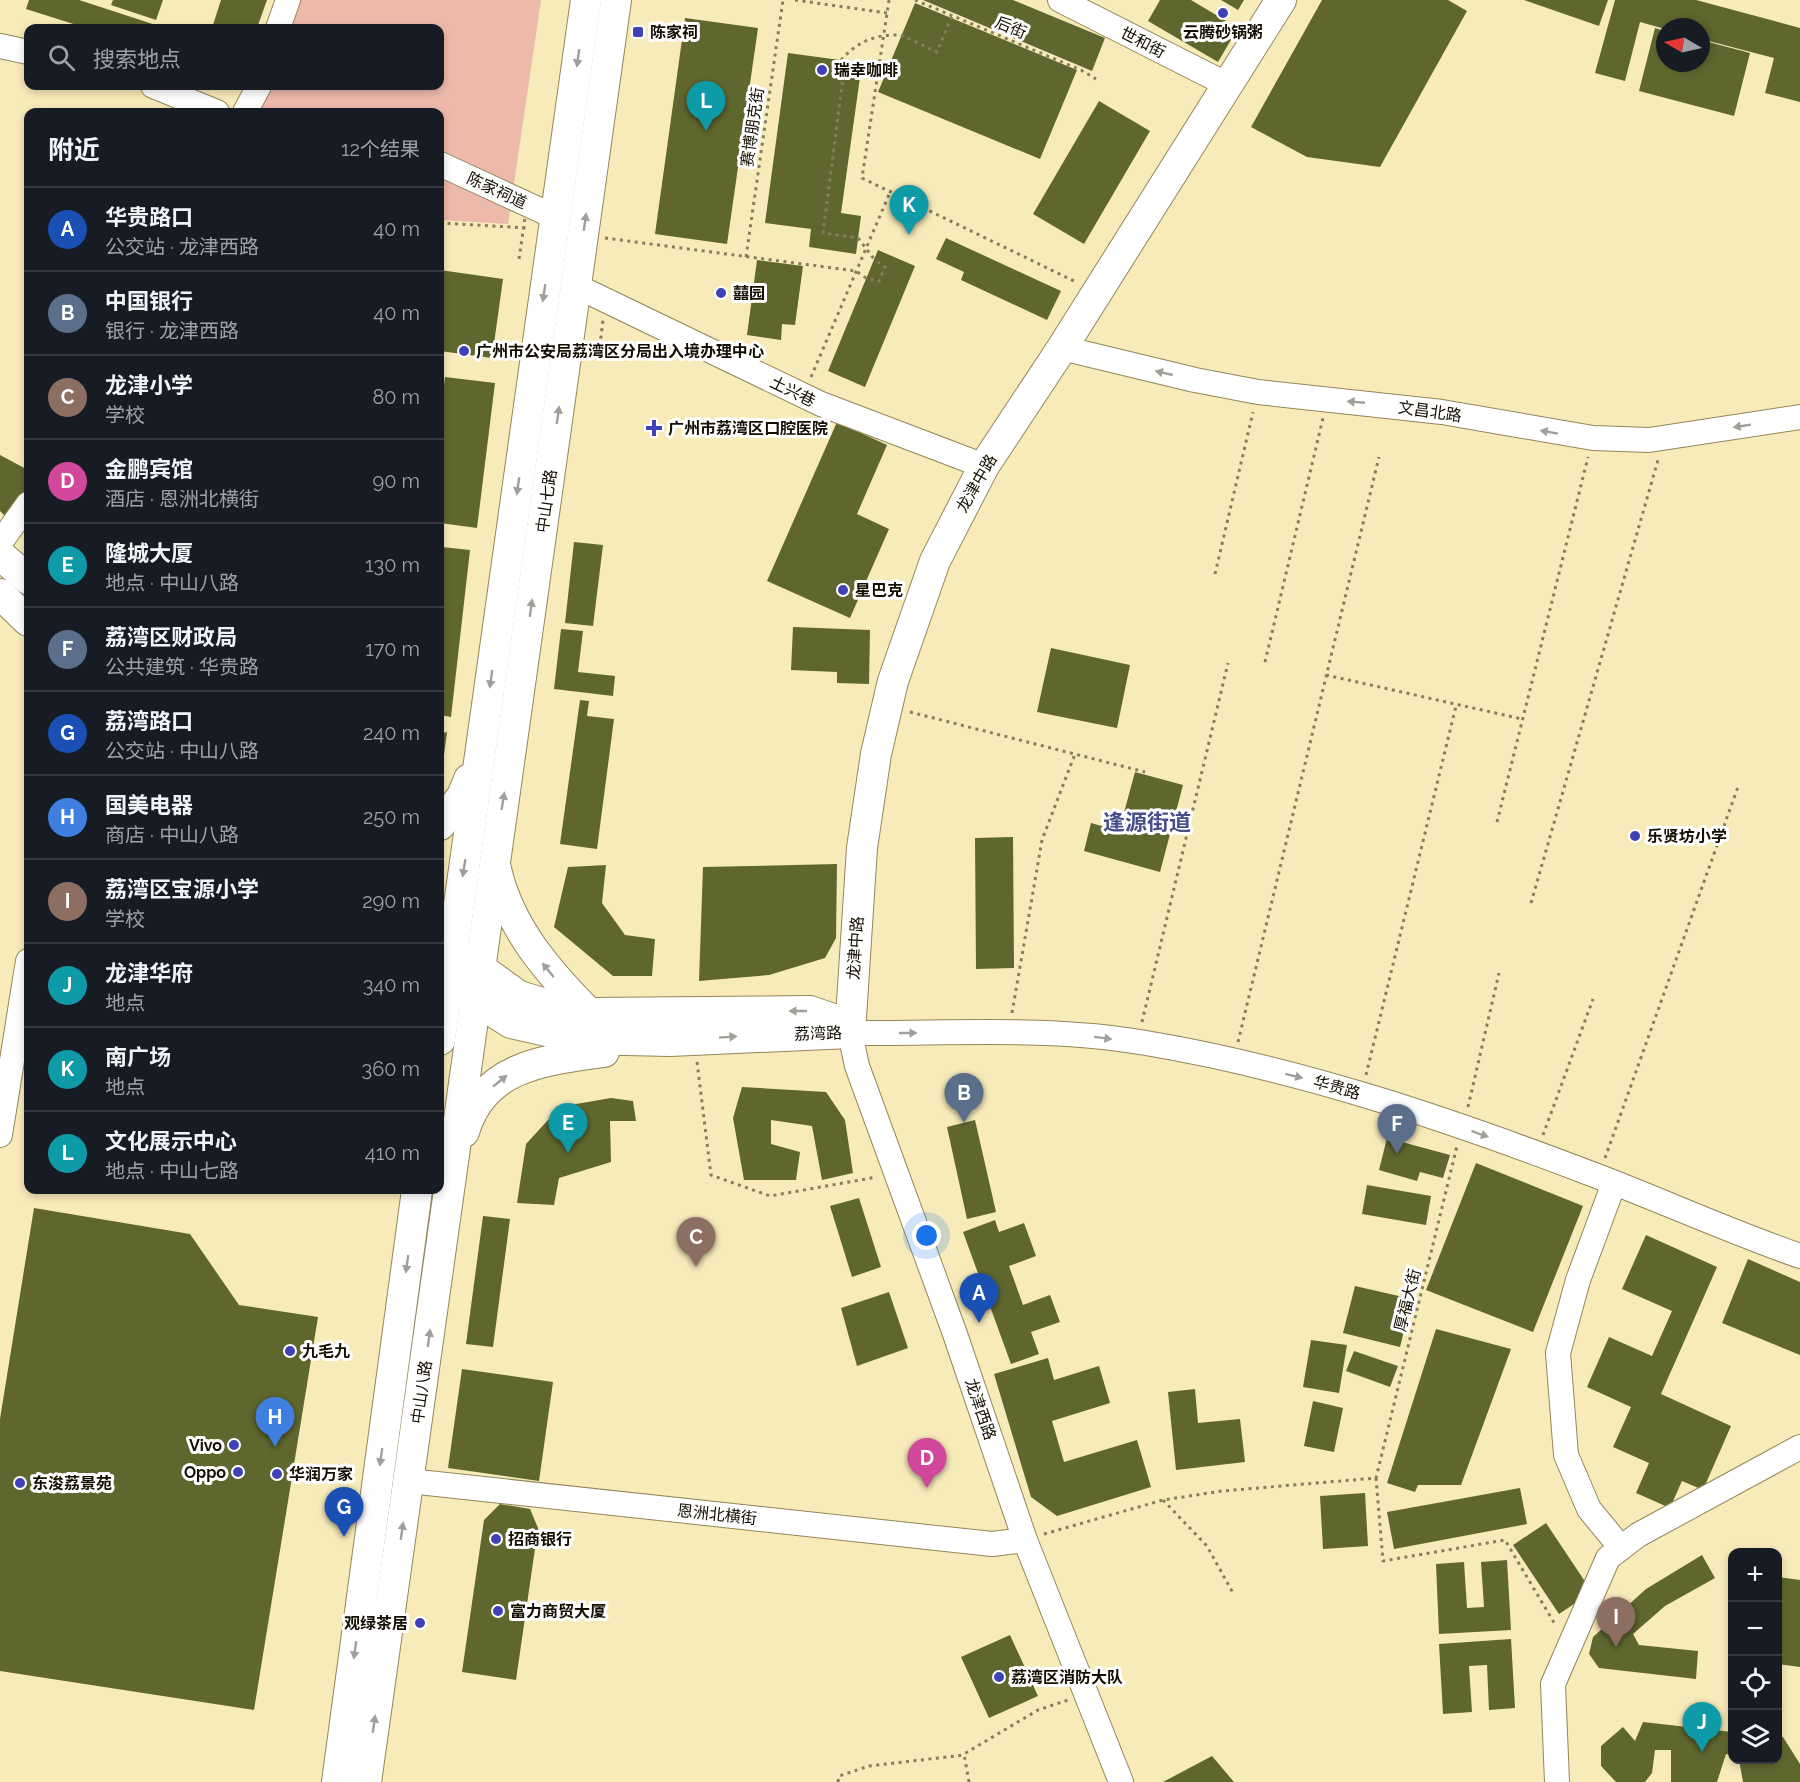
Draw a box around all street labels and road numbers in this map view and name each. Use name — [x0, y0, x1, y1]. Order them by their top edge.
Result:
street label: 后街 — [992, 12, 1029, 42]
street label: 世和街 — [1117, 23, 1168, 62]
street label: 赛博朋克街 — [738, 86, 767, 168]
street label: 陈家祠道 — [464, 168, 530, 213]
street label: 土兴巷 — [767, 372, 819, 411]
street label: 文昌北路 — [1397, 398, 1463, 425]
street label: 龙津中路 — [952, 451, 1001, 516]
street label: 中山七路 — [533, 468, 560, 534]
street label: 龙津中路 — [844, 915, 867, 981]
street label: 荔湾路 — [794, 1023, 842, 1044]
street label: 华贵路 — [1311, 1072, 1363, 1103]
street label: 厚福大街 — [1391, 1267, 1424, 1333]
street label: 中山八路 — [408, 1359, 435, 1425]
street label: 龙津西路 — [961, 1376, 1000, 1443]
street label: 恩洲北横街 — [676, 1501, 758, 1528]

